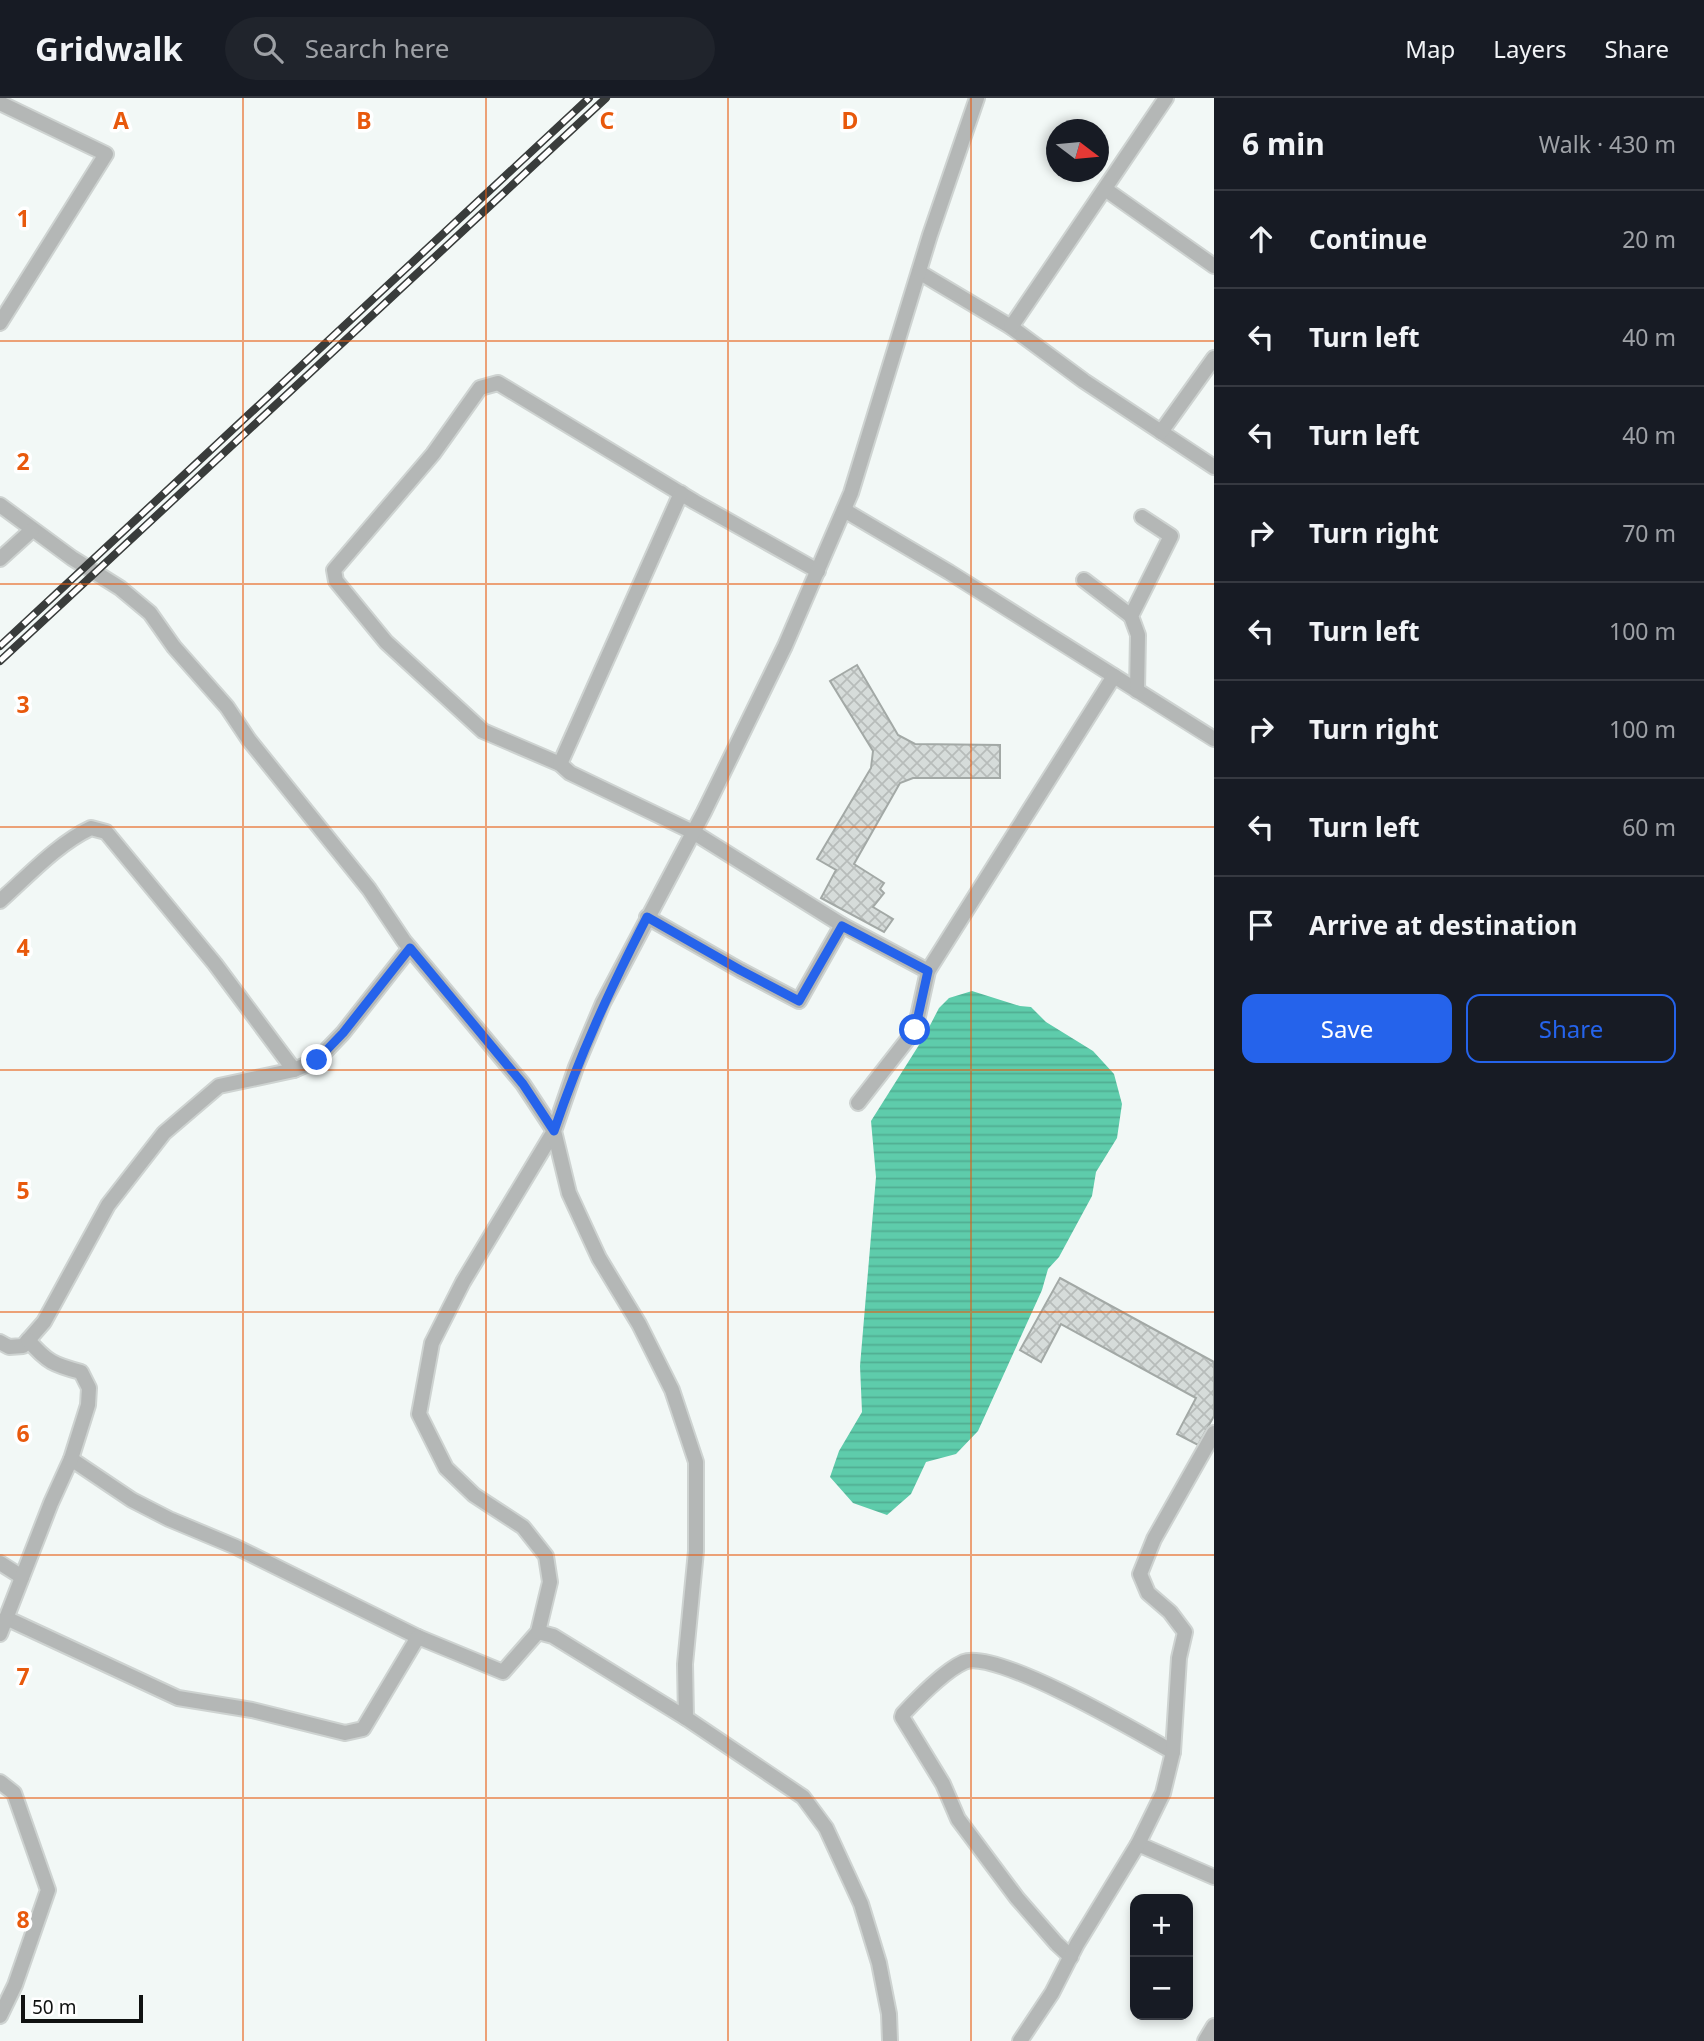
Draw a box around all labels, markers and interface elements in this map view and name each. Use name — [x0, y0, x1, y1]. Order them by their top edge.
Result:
search box — [225, 17, 715, 80]
text: Gridwalk — [35, 26, 183, 71]
icon: search — [249, 29, 287, 67]
text: Search here — [305, 30, 449, 66]
text: Map — [1405, 32, 1455, 65]
text: Layers — [1493, 32, 1567, 65]
text: Share — [1605, 32, 1669, 65]
text: A — [113, 104, 129, 136]
text: B — [356, 104, 372, 136]
text: C — [600, 104, 615, 136]
text: D — [842, 104, 858, 136]
north arrow — [1046, 119, 1109, 182]
text: 6 min — [1242, 123, 1325, 164]
text: Walk · 430 m — [1539, 128, 1676, 160]
text: 1 — [16, 202, 30, 234]
icon: ahead — [1242, 220, 1280, 258]
text: Continue — [1309, 221, 1427, 257]
text: 20 m — [1622, 223, 1676, 255]
icon: left — [1242, 318, 1280, 356]
text: Turn left — [1309, 319, 1420, 355]
text: 40 m — [1622, 321, 1676, 353]
icon: left — [1242, 416, 1280, 454]
text: Turn left — [1309, 417, 1420, 453]
text: 40 m — [1622, 419, 1676, 451]
text: 2 — [16, 445, 30, 477]
icon: right — [1242, 514, 1280, 552]
text: Turn right — [1309, 515, 1439, 551]
text: 70 m — [1622, 517, 1676, 549]
icon: left — [1242, 612, 1280, 650]
text: Turn left — [1309, 613, 1420, 649]
text: 100 m — [1609, 615, 1676, 647]
text: 3 — [16, 688, 30, 720]
icon: right — [1242, 710, 1280, 748]
text: Turn right — [1309, 711, 1439, 747]
text: 100 m — [1609, 713, 1676, 745]
icon: left — [1242, 808, 1280, 846]
text: Turn left — [1309, 809, 1420, 845]
text: 60 m — [1622, 811, 1676, 843]
icon: arrive — [1242, 906, 1280, 944]
text: Arrive at destination — [1309, 907, 1578, 943]
text: 4 — [16, 931, 30, 963]
button: Save — [1242, 994, 1452, 1063]
button: Share — [1466, 994, 1676, 1063]
route start — [899, 1014, 930, 1045]
route end — [301, 1044, 332, 1075]
text: 5 — [16, 1174, 30, 1206]
text: 6 — [16, 1417, 30, 1449]
text: 7 — [16, 1660, 30, 1692]
map controls — [1130, 1894, 1193, 2020]
button: + — [1130, 1894, 1193, 1957]
text: 8 — [16, 1903, 30, 1935]
button: − — [1130, 1957, 1193, 2020]
scale bar — [21, 1992, 144, 2024]
text: 50 m — [32, 1994, 76, 2020]

